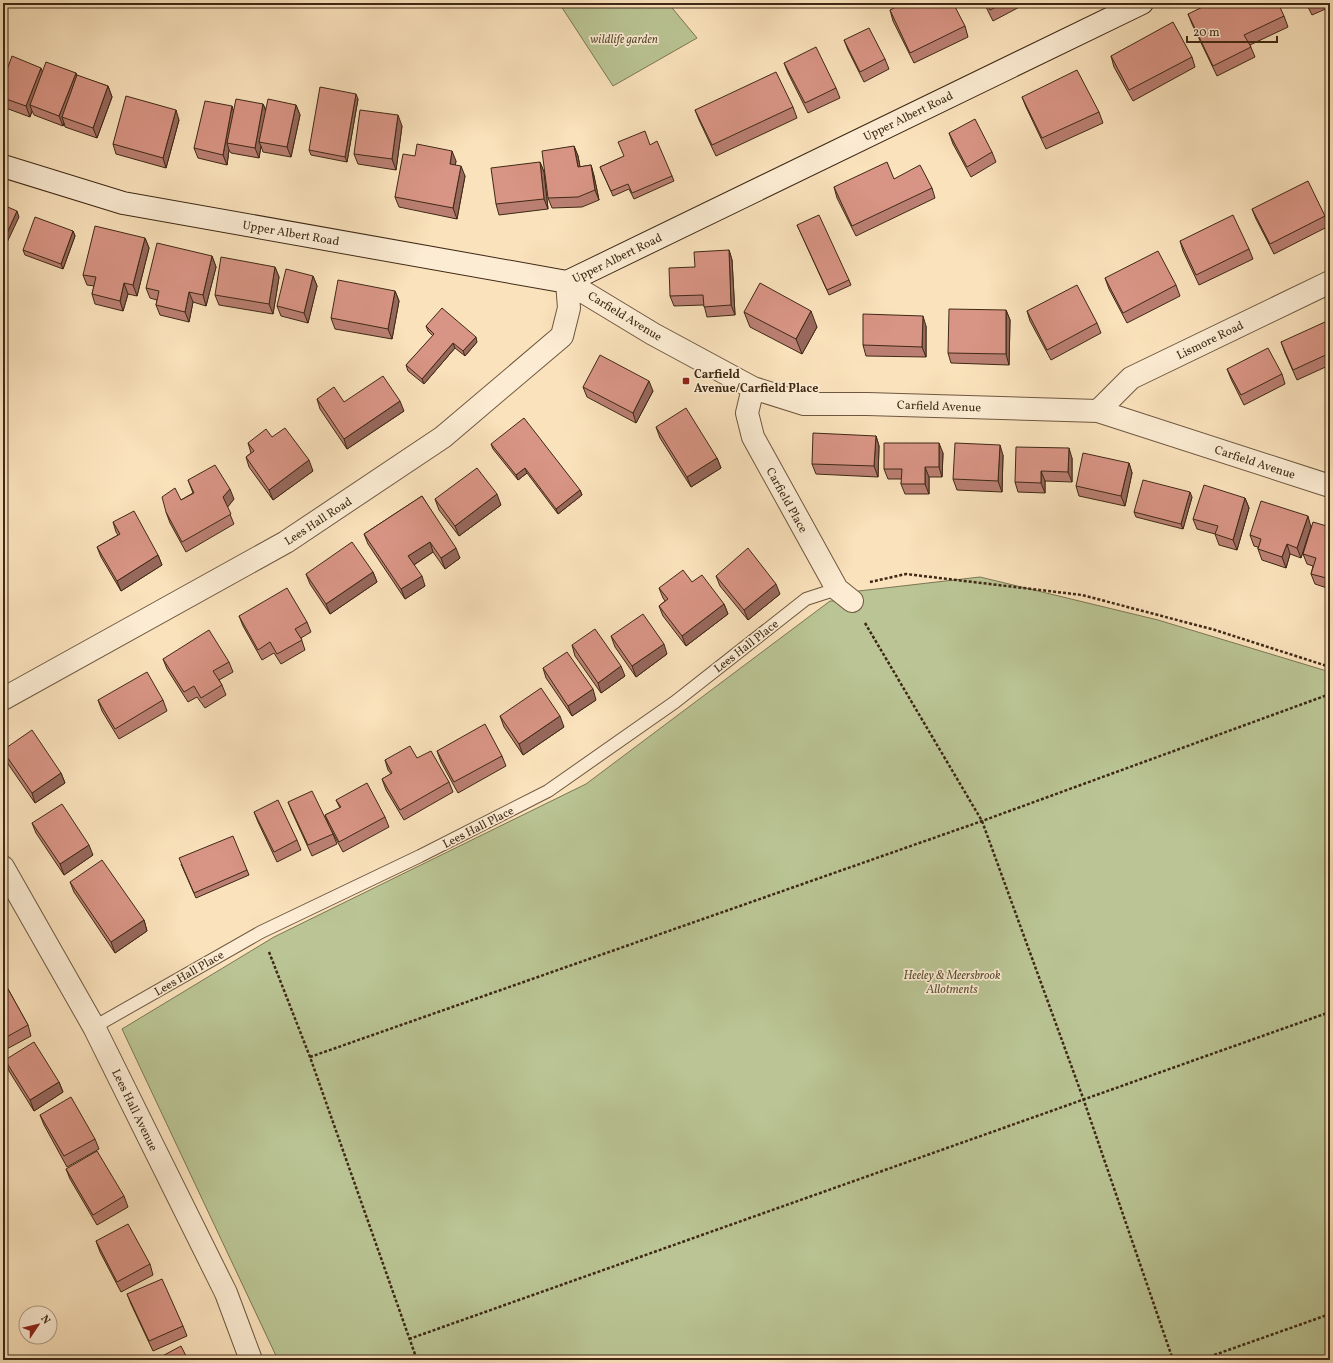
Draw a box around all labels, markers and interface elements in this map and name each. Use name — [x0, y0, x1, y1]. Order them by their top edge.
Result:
scale bar — [1187, 18, 1277, 44]
text: 20 m — [1193, 25, 1220, 41]
park label: wildlife garden — [590, 32, 658, 48]
street label: Upper Albert Road — [861, 88, 956, 146]
street label: Upper Albert Road — [241, 218, 341, 250]
street label: Upper Albert Road — [570, 230, 665, 288]
street label: Carfield Avenue — [584, 288, 665, 346]
street label: Lismore Road — [1174, 318, 1247, 364]
place label: Carfield Avenue/Carfield Place — [694, 367, 818, 397]
marker: Carfield Avenue/Carfield Place — [681, 376, 691, 386]
street label: Carfield Avenue — [897, 398, 982, 416]
street label: Carfield Avenue — [1212, 442, 1297, 484]
street label: Carfield Place — [762, 465, 811, 536]
street label: Lees Hall Road — [282, 494, 356, 550]
street label: Lees Hall Place — [711, 616, 782, 677]
street label: Lees Hall Place — [440, 803, 517, 853]
street label: Lees Hall Place — [152, 947, 227, 1000]
park label: Heeley & Meersbrook Allotments — [904, 968, 1001, 998]
street label: Lees Hall Avenue — [107, 1067, 161, 1154]
north arrow — [18, 1305, 58, 1345]
text: N — [37, 1313, 53, 1328]

